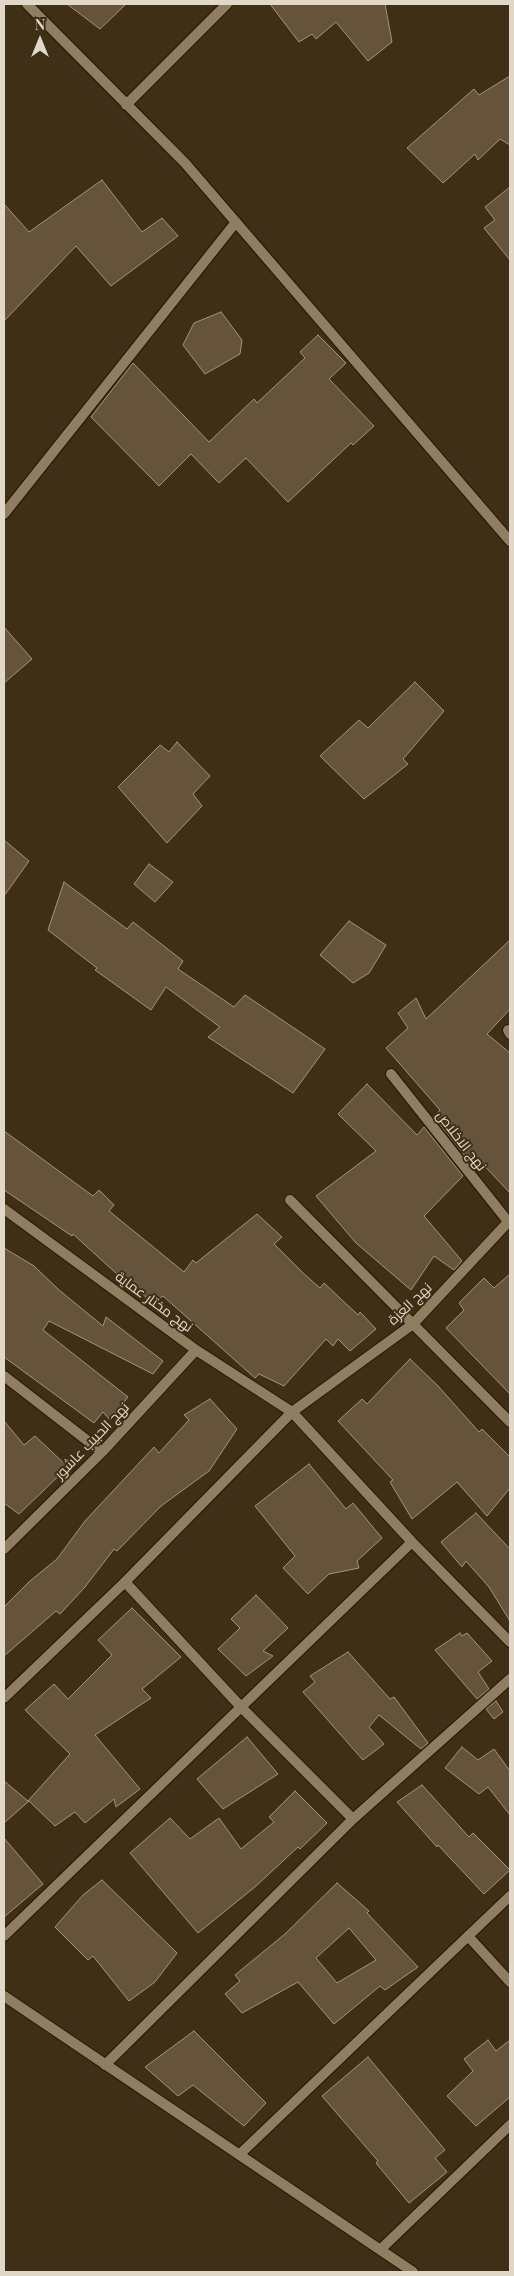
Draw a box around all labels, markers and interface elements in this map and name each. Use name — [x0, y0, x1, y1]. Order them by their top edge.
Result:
north arrow — [15, 15, 65, 65]
text: N — [35, 15, 45, 34]
street label: نهج الاخلاص — [432, 1108, 490, 1174]
street label: نهج مختار عماية — [112, 1268, 196, 1336]
street label: نهج العزة — [384, 1279, 436, 1329]
street label: نهج الحبيب عاشور — [51, 1399, 133, 1483]

